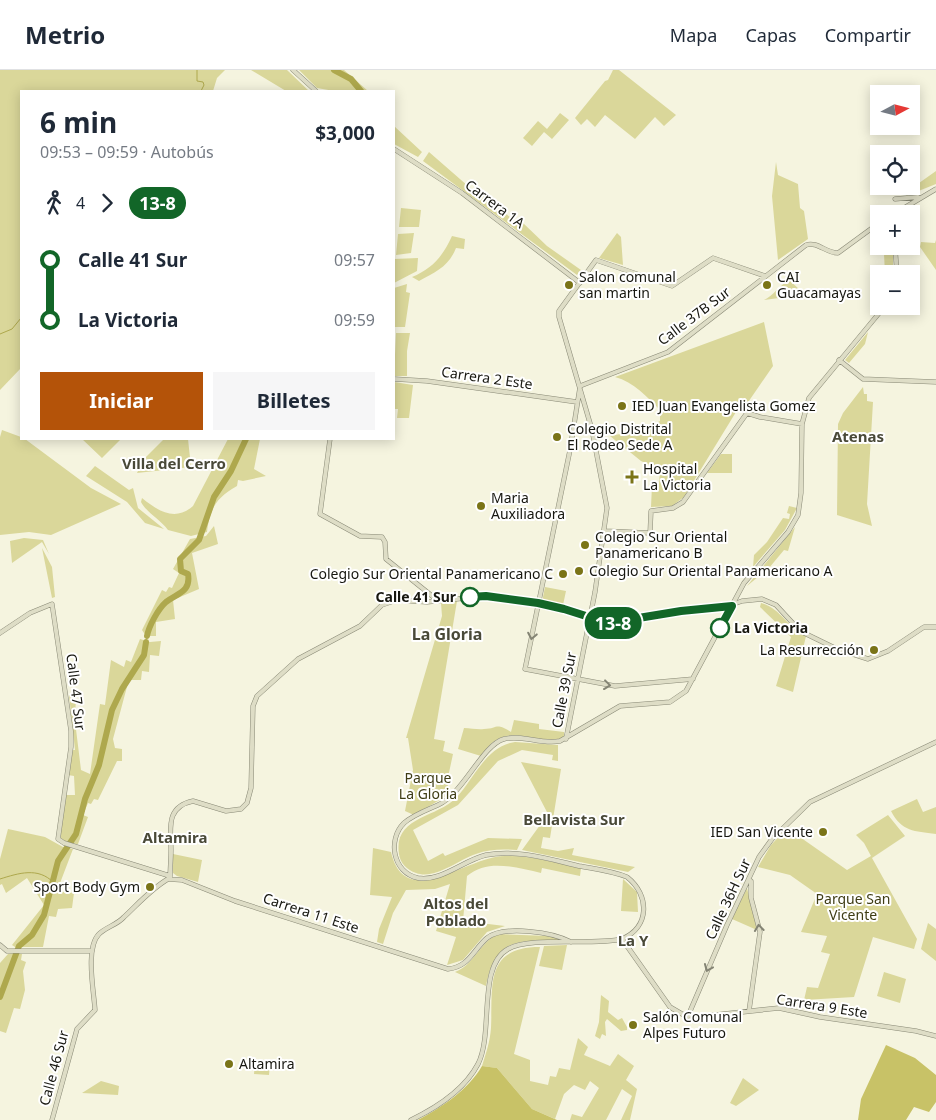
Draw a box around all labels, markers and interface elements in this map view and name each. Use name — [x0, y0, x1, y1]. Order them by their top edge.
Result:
text: Metrio — [25, 18, 105, 51]
text: Mapa — [670, 23, 717, 47]
text: Capas — [745, 23, 797, 47]
text: Compartir — [825, 23, 911, 47]
north arrow — [870, 85, 920, 135]
map controls — [870, 85, 920, 315]
text: 6 min — [40, 103, 117, 141]
text: $3,000 — [315, 120, 375, 146]
text: 09:53 – 09:59 · Autobús — [40, 141, 214, 163]
button: locate — [870, 145, 920, 195]
street label: Carrera 1A — [462, 175, 529, 232]
icon: walk — [40, 189, 68, 217]
icon: forward — [93, 189, 121, 217]
text: 13-8 — [139, 191, 176, 215]
text: 4 — [76, 192, 85, 214]
button: + — [870, 205, 920, 255]
text: Calle 41 Sur — [78, 247, 187, 273]
text: 09:57 — [334, 249, 375, 271]
button: − — [870, 265, 920, 315]
place label: Salon comunal san martin — [579, 267, 676, 302]
place label: CAI Guacamayas — [777, 267, 861, 302]
marker: Salon comunal san martin — [563, 279, 575, 291]
marker: CAI Guacamayas — [761, 279, 773, 291]
street label: Calle 37B Sur — [654, 282, 734, 349]
text: La Victoria — [78, 307, 178, 333]
text: 09:59 — [334, 309, 375, 331]
street label: Carrera 2 Este — [440, 362, 534, 393]
button: Iniciar — [40, 372, 203, 430]
button: Billetes — [213, 372, 375, 430]
place label: IED Juan Evangelista Gomez — [632, 396, 816, 415]
marker: IED Juan Evangelista Gomez — [616, 400, 628, 412]
place label: Colegio Distrital El Rodeo Sede A — [567, 419, 673, 454]
district label: Atenas — [832, 426, 884, 446]
marker: Colegio Distrital El Rodeo Sede A — [551, 431, 563, 443]
district label: Villa del Cerro — [122, 453, 226, 473]
place label: Hospital La Victoria — [643, 459, 711, 494]
marker: Hospital La Victoria — [625, 470, 639, 484]
place label: Maria Auxiliadora — [491, 488, 565, 523]
marker: Maria Auxiliadora — [475, 500, 487, 512]
place label: Colegio Sur Oriental Panamericano B — [595, 527, 727, 562]
marker: Colegio Sur Oriental Panamericano B — [579, 539, 591, 551]
place label: Colegio Sur Oriental Panamericano A — [589, 561, 832, 580]
place label: Colegio Sur Oriental Panamericano C — [310, 564, 553, 583]
marker: Colegio Sur Oriental Panamericano A — [573, 565, 585, 577]
marker: Colegio Sur Oriental Panamericano C — [557, 568, 569, 580]
place label: Calle 41 Sur — [376, 587, 457, 606]
marker: Calle 41 Sur — [460, 587, 480, 607]
line badge: 13-8 — [578, 607, 648, 639]
text: 13-8 — [595, 611, 631, 635]
marker: La Victoria — [710, 618, 730, 638]
place label: La Victoria — [734, 618, 808, 637]
district label: La Gloria — [412, 623, 482, 645]
one-way arrow — [527, 632, 538, 641]
place label: La Resurrección — [760, 640, 864, 659]
marker: La Resurrección — [868, 644, 880, 656]
street label: Calle 39 Sur — [547, 650, 580, 730]
street label: Calle 47 Sur — [62, 652, 91, 732]
one-way arrow — [604, 679, 612, 690]
park label: Parque La Gloria — [399, 768, 457, 803]
district label: Bellavista Sur — [523, 809, 625, 829]
place label: IED San Vicente — [711, 822, 813, 841]
marker: IED San Vicente — [817, 826, 829, 838]
district label: Altamira — [143, 827, 207, 847]
street label: Calle 36H Sur — [700, 855, 755, 943]
place label: Sport Body Gym — [33, 877, 140, 896]
marker: Sport Body Gym — [144, 881, 156, 893]
street label: Carrera 11 Este — [261, 888, 362, 937]
park label: Parque San Vicente — [816, 889, 890, 924]
district label: Altos del Poblado — [423, 893, 489, 930]
one-way arrow — [754, 924, 765, 932]
district label: La Y — [618, 930, 649, 950]
one-way arrow — [704, 963, 715, 972]
street label: Carrera 9 Este — [775, 989, 869, 1022]
place label: Salón Comunal Alpes Futuro — [643, 1007, 742, 1042]
marker: Salón Comunal Alpes Futuro — [627, 1019, 639, 1031]
street label: Calle 46 Sur — [34, 1028, 73, 1108]
place label: Altamira — [239, 1054, 295, 1073]
marker: Altamira — [223, 1058, 235, 1070]

